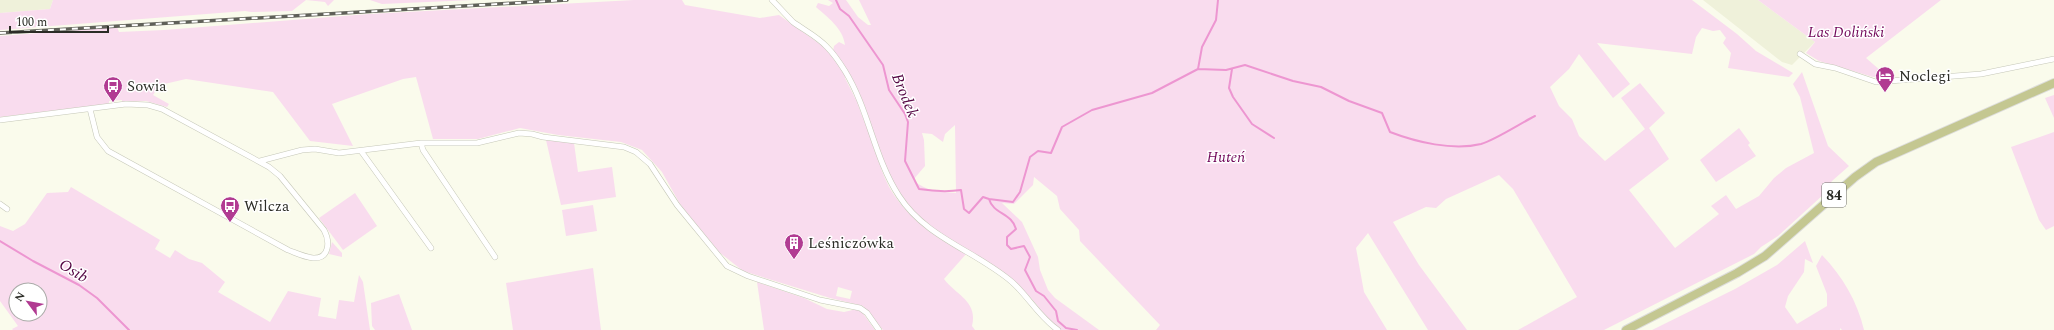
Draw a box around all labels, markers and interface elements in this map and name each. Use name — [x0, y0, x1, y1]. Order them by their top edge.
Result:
scale bar — [10, 8, 108, 34]
text: 100 m — [16, 13, 47, 32]
park label: Las Doliński — [1808, 21, 1884, 44]
hotel icon: Noclegi — [1874, 65, 1896, 93]
place label: Noclegi — [1899, 65, 1951, 88]
water label: Brodek — [885, 70, 925, 122]
bus stop icon: Sowia — [102, 75, 124, 103]
place label: Sowia — [127, 75, 167, 98]
park label: Huteń — [1207, 146, 1245, 169]
road number: 84 — [1822, 183, 1846, 207]
bus stop icon: Wilcza — [219, 195, 241, 223]
place label: Wilcza — [244, 195, 290, 218]
building icon: Leśniczówka — [783, 232, 805, 260]
place label: Leśniczówka — [808, 232, 894, 255]
water label: Osib — [54, 253, 93, 289]
north arrow — [8, 282, 48, 322]
text: N — [10, 289, 30, 305]

